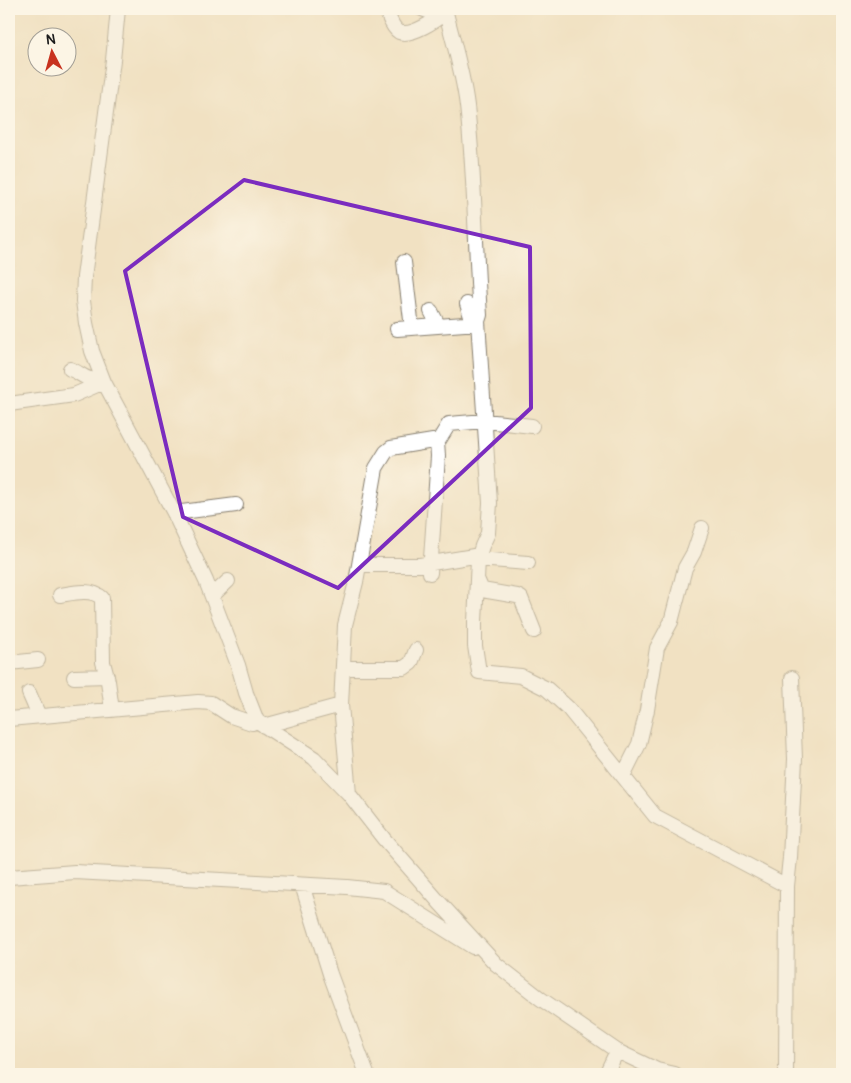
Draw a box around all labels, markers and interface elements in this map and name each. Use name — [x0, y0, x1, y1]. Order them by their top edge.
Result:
north arrow — [28, 28, 78, 78]
text: N — [45, 31, 56, 49]

